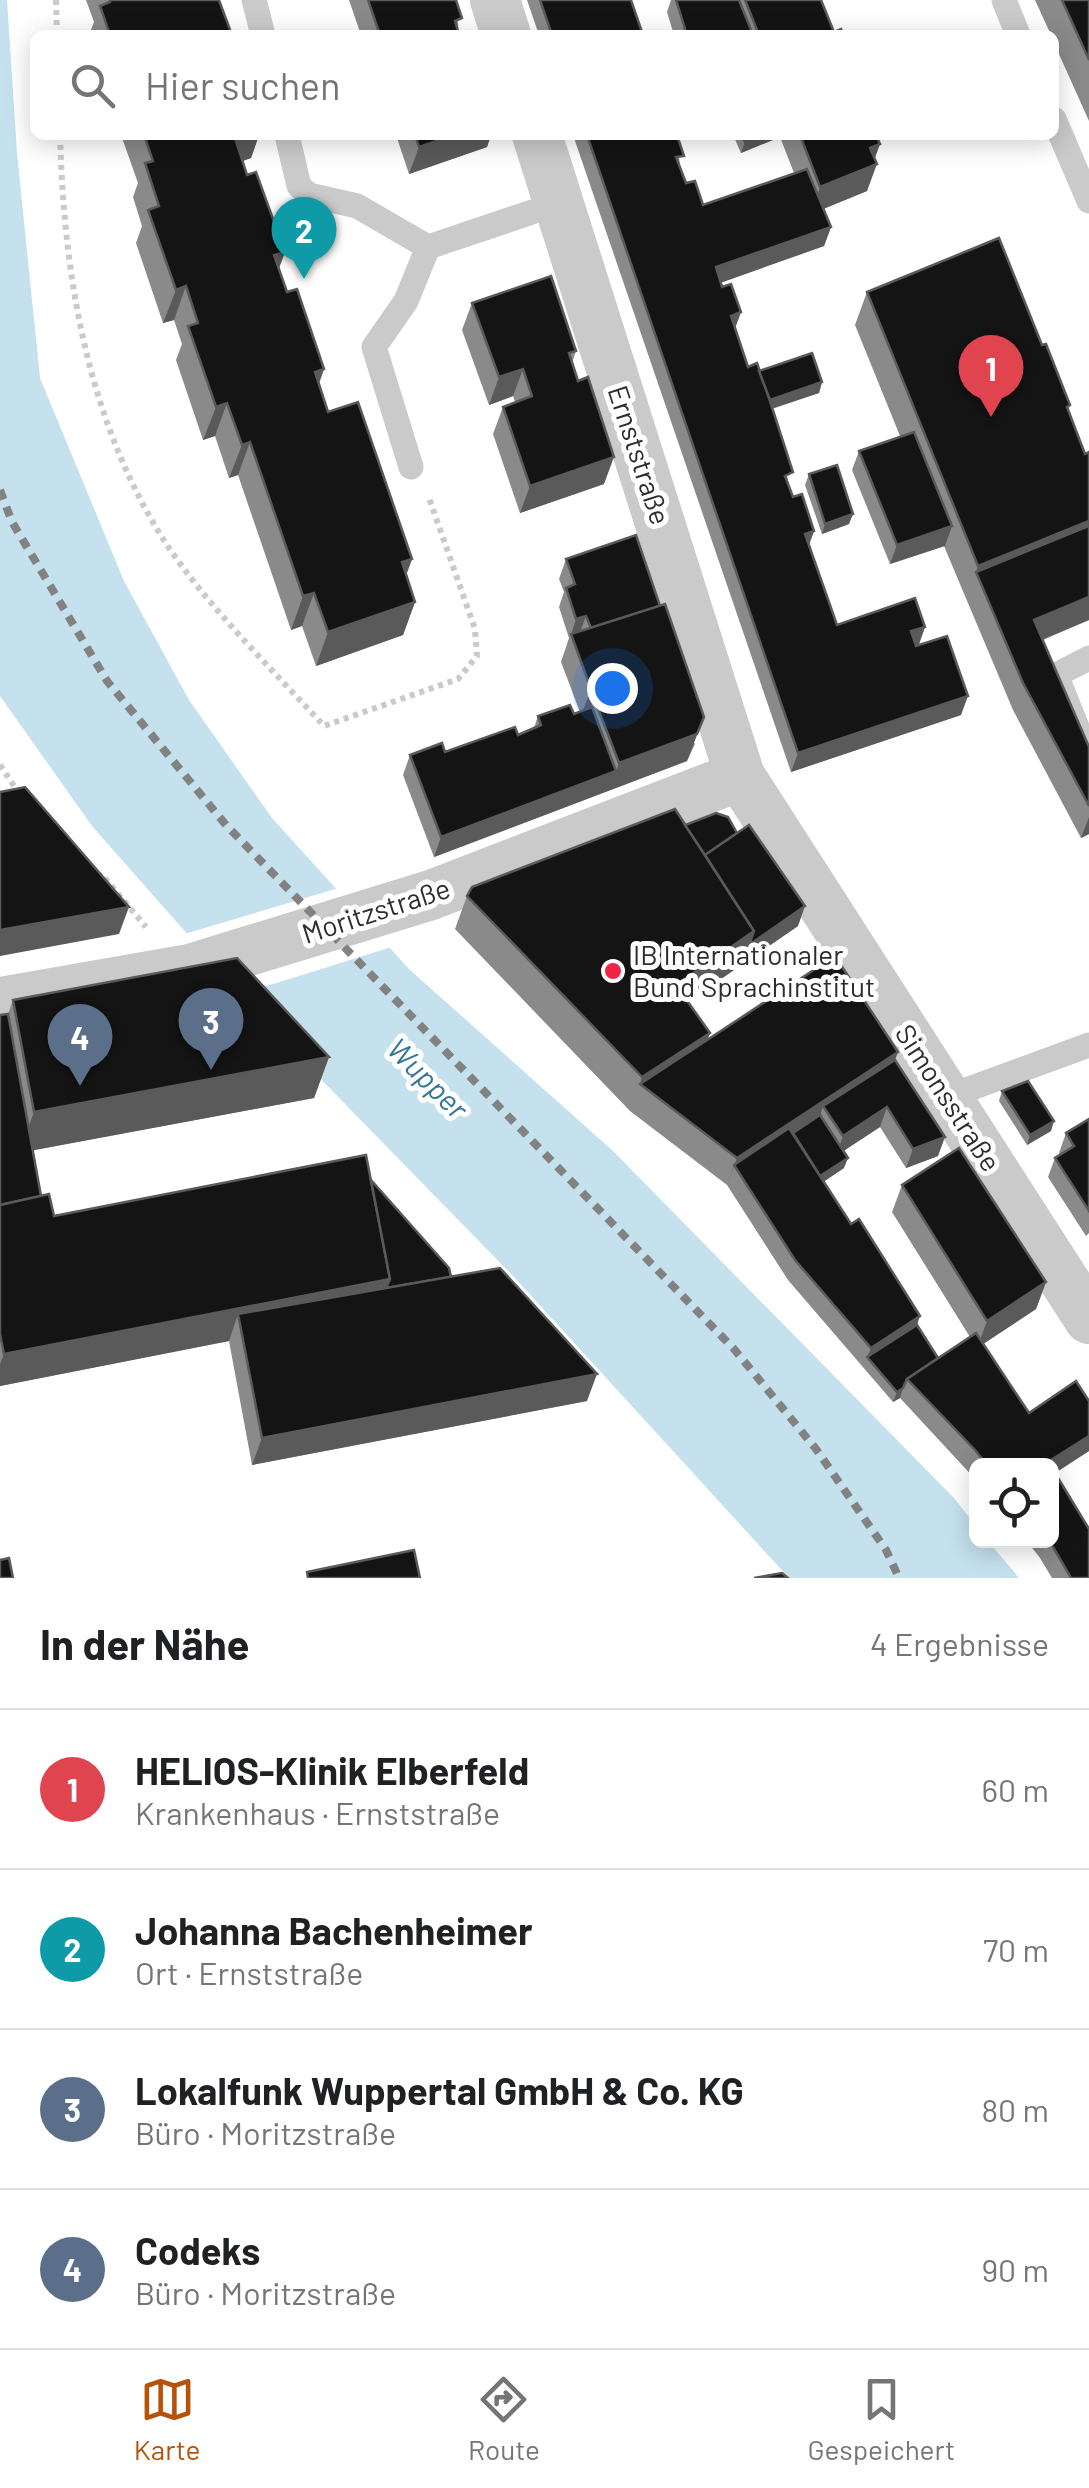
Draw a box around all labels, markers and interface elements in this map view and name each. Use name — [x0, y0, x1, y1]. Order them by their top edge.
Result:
search box — [30, 30, 1059, 140]
icon: search — [65, 58, 120, 113]
text: Hier suchen — [145, 62, 341, 108]
pin: 2 — [272, 196, 336, 279]
pin: 1 — [958, 334, 1024, 417]
street label: Ernststraße — [601, 381, 678, 529]
your location — [587, 663, 638, 714]
street label: Moritzstraße — [297, 870, 454, 950]
place label: IB Internationaler Bund Sprachinstitut — [633, 937, 875, 1003]
marker: IB Internationaler Bund Sprachinstitut — [602, 960, 624, 982]
pin: 3 — [178, 988, 244, 1070]
pin: 4 — [48, 1004, 112, 1086]
street label: Simonsstraße — [889, 1018, 1009, 1177]
water label: Wupper — [381, 1030, 477, 1126]
map controls — [969, 1458, 1059, 1548]
button: locate — [969, 1458, 1059, 1548]
text: In der Nähe — [40, 1618, 249, 1668]
text: 4 Ergebnisse — [870, 1624, 1049, 1662]
text: HELIOS-Klinik Elberfeld — [135, 1747, 529, 1793]
text: 1 — [67, 1770, 78, 1808]
text: 60 m — [982, 1770, 1049, 1808]
text: Krankenhaus · Ernststraße — [135, 1793, 500, 1831]
text: Johanna Bachenheimer — [135, 1907, 533, 1953]
text: 2 — [64, 1930, 81, 1968]
text: 70 m — [983, 1930, 1049, 1968]
text: Ort · Ernststraße — [135, 1953, 363, 1991]
text: Lokalfunk Wuppertal GmbH & Co. KG — [135, 2067, 744, 2113]
text: 3 — [64, 2090, 81, 2128]
text: 80 m — [981, 2090, 1049, 2128]
text: Büro · Moritzstraße — [135, 2113, 396, 2151]
text: Codeks — [135, 2227, 260, 2273]
text: 4 — [63, 2250, 82, 2288]
text: 90 m — [981, 2250, 1049, 2288]
text: Büro · Moritzstraße — [135, 2273, 396, 2311]
tab: Karte — [134, 2372, 200, 2466]
tab: Route — [468, 2372, 540, 2466]
tab: Gespeichert — [807, 2372, 955, 2466]

